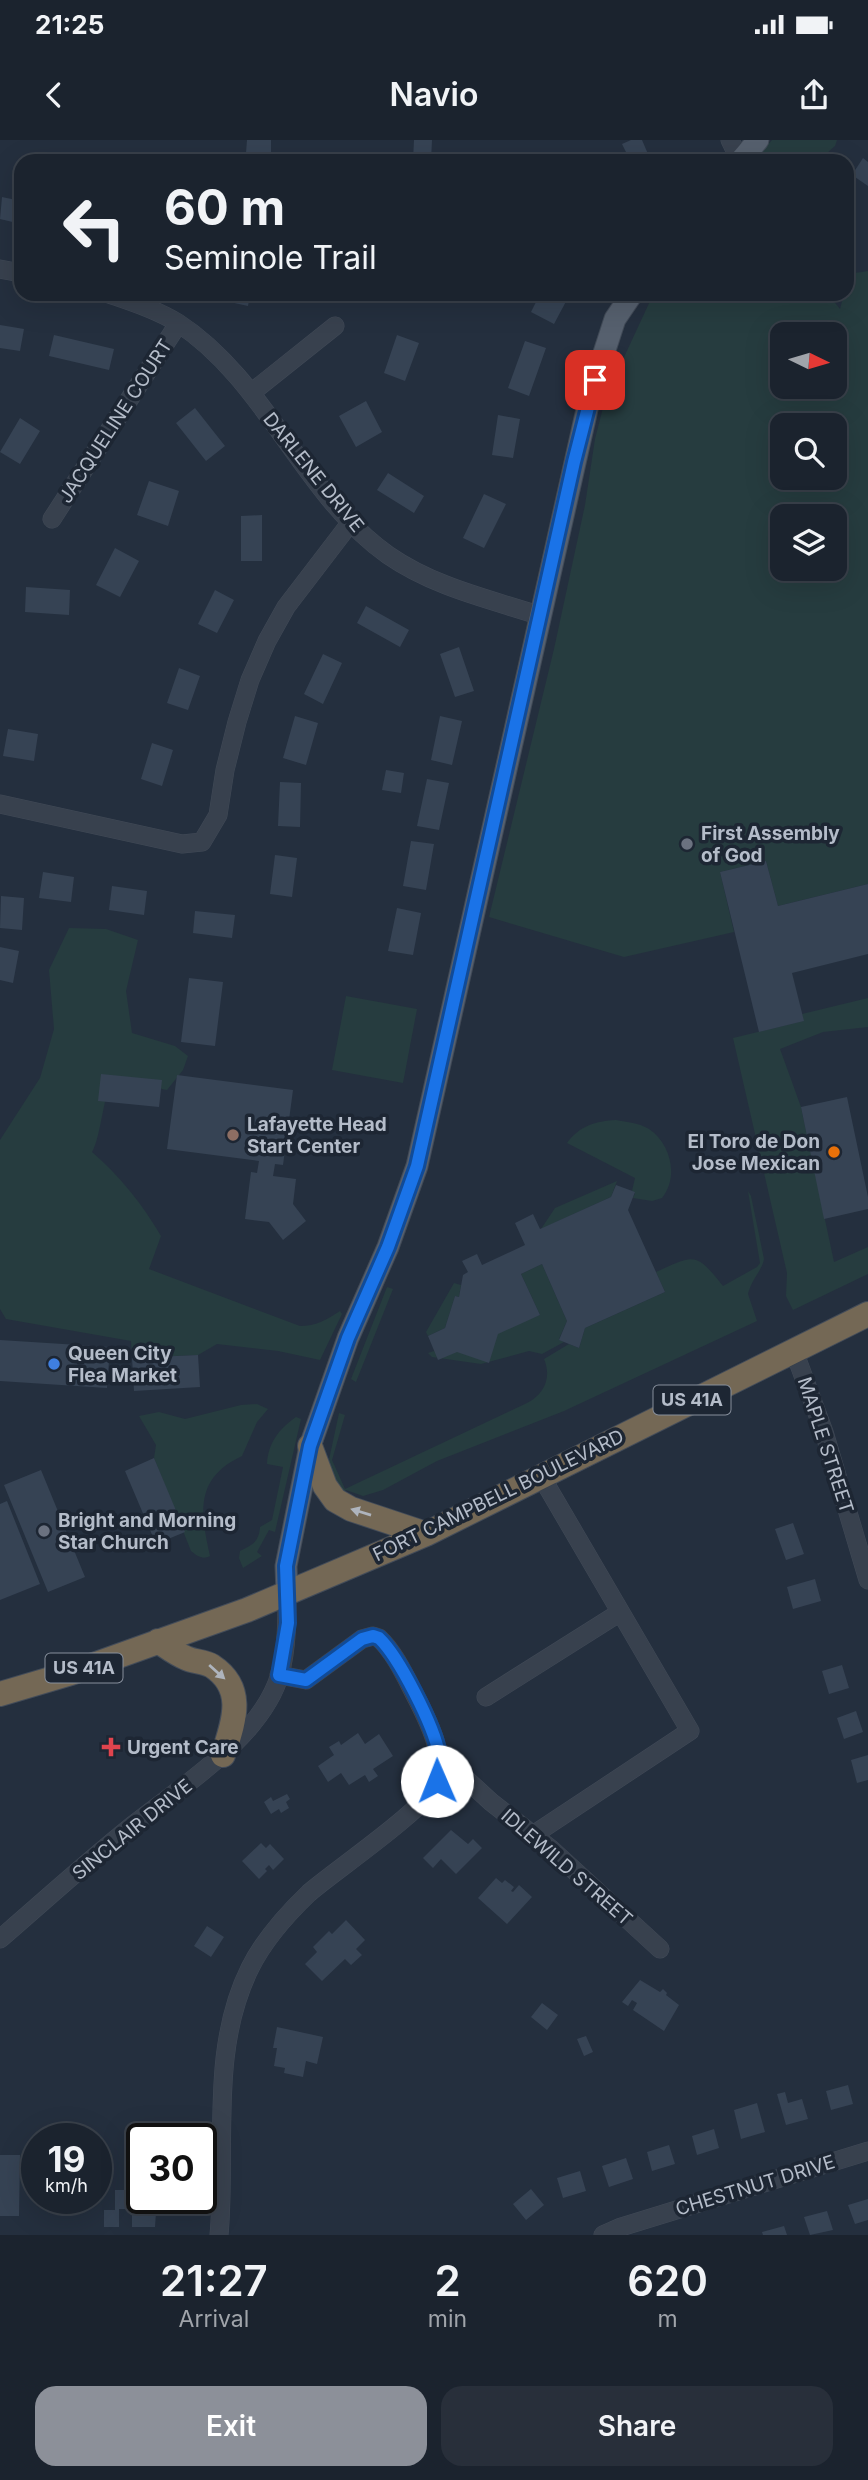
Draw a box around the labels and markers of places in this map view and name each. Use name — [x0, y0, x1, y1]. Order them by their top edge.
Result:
pin — [565, 350, 625, 410]
place label: First Assembly of God — [701, 822, 840, 867]
marker: First Assembly of God — [679, 836, 695, 852]
place label: Lafayette Head Start Center — [247, 1113, 387, 1158]
marker: Lafayette Head Start Center — [225, 1127, 241, 1143]
place label: El Toro de Don Jose Mexican — [688, 1130, 820, 1175]
marker: El Toro de Don Jose Mexican — [826, 1144, 842, 1160]
place label: Queen City Flea Market — [68, 1342, 177, 1387]
marker: Queen City Flea Market — [46, 1356, 62, 1372]
place label: Bright and Morning Star Church — [58, 1509, 236, 1554]
marker: Bright and Morning Star Church — [36, 1523, 52, 1539]
place label: Urgent Care — [127, 1736, 238, 1759]
marker: Urgent Care — [101, 1737, 121, 1757]

